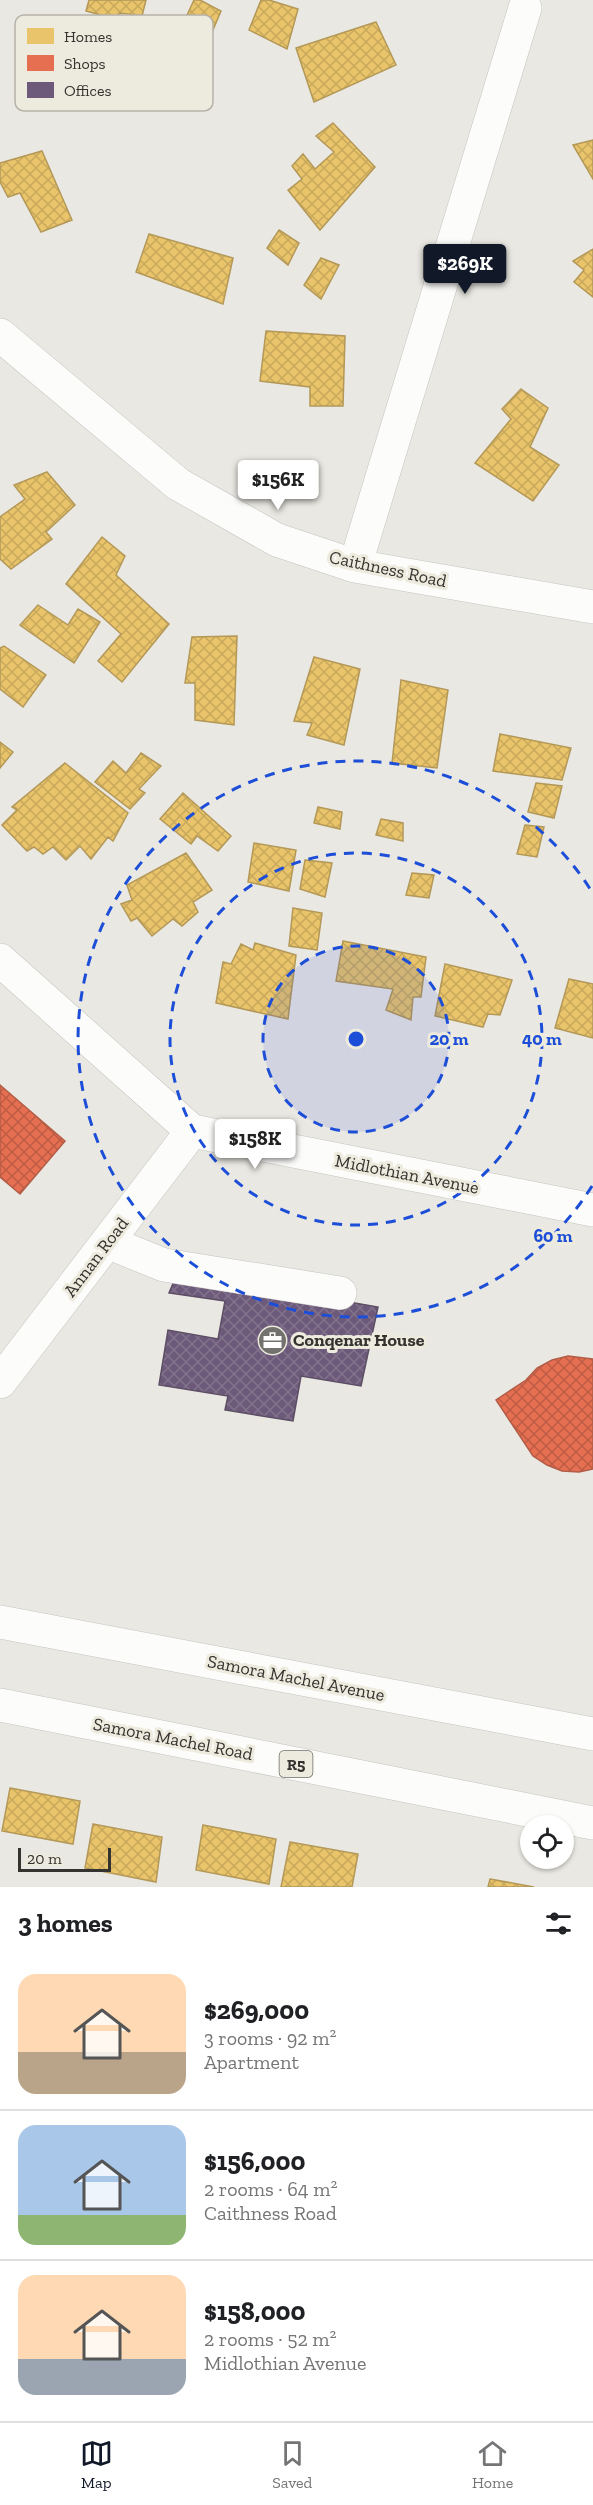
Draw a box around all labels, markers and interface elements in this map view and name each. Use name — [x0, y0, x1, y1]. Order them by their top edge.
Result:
legend — [15, 15, 213, 111]
text: Homes — [64, 27, 112, 46]
text: Shops — [64, 54, 106, 73]
text: Offices — [64, 81, 111, 100]
pin: $269K — [423, 244, 507, 295]
text: $269K — [437, 251, 493, 275]
pin: $156K — [236, 460, 320, 511]
text: $156K — [252, 467, 304, 491]
street label: Caithness Road — [327, 546, 449, 592]
text: 20 m — [429, 1028, 469, 1050]
text: 40 m — [522, 1028, 562, 1050]
centre of rings — [346, 1029, 366, 1049]
pin: $158K — [213, 1119, 297, 1170]
text: $158K — [229, 1126, 281, 1150]
street label: Midlothian Avenue — [333, 1149, 481, 1199]
street label: Annan Road — [59, 1213, 133, 1301]
text: 60 m — [533, 1225, 573, 1247]
office icon: Conqenar House — [256, 1324, 288, 1356]
place label: Conqenar House — [293, 1329, 425, 1351]
street label: Samora Machel Avenue — [206, 1650, 386, 1706]
street label: Samora Machel Road — [91, 1713, 255, 1765]
road number: R5 — [280, 1751, 312, 1777]
map controls — [520, 1815, 574, 1869]
button: locate — [520, 1815, 574, 1869]
scale bar — [18, 1845, 111, 1872]
text: 20 m — [27, 1849, 62, 1868]
text: 3 homes — [18, 1907, 113, 1939]
icon: filters — [542, 1907, 575, 1940]
text: $269,000 — [204, 1994, 309, 2026]
icon: home — [66, 1998, 138, 2070]
text: 3 rooms · 92 m² — [204, 2026, 336, 2050]
text: Apartment — [204, 2050, 299, 2074]
text: $156,000 — [204, 2145, 305, 2177]
icon: home — [66, 2149, 138, 2221]
text: 2 rooms · 64 m² — [204, 2177, 337, 2201]
text: Caithness Road — [204, 2201, 337, 2225]
text: $158,000 — [204, 2295, 306, 2327]
icon: home — [66, 2299, 138, 2371]
text: 2 rooms · 52 m² — [204, 2327, 337, 2351]
text: Midlothian Avenue — [204, 2351, 366, 2375]
tab: Map — [80, 2437, 113, 2492]
tab: Saved — [272, 2437, 312, 2492]
tab: Home — [472, 2437, 513, 2492]

